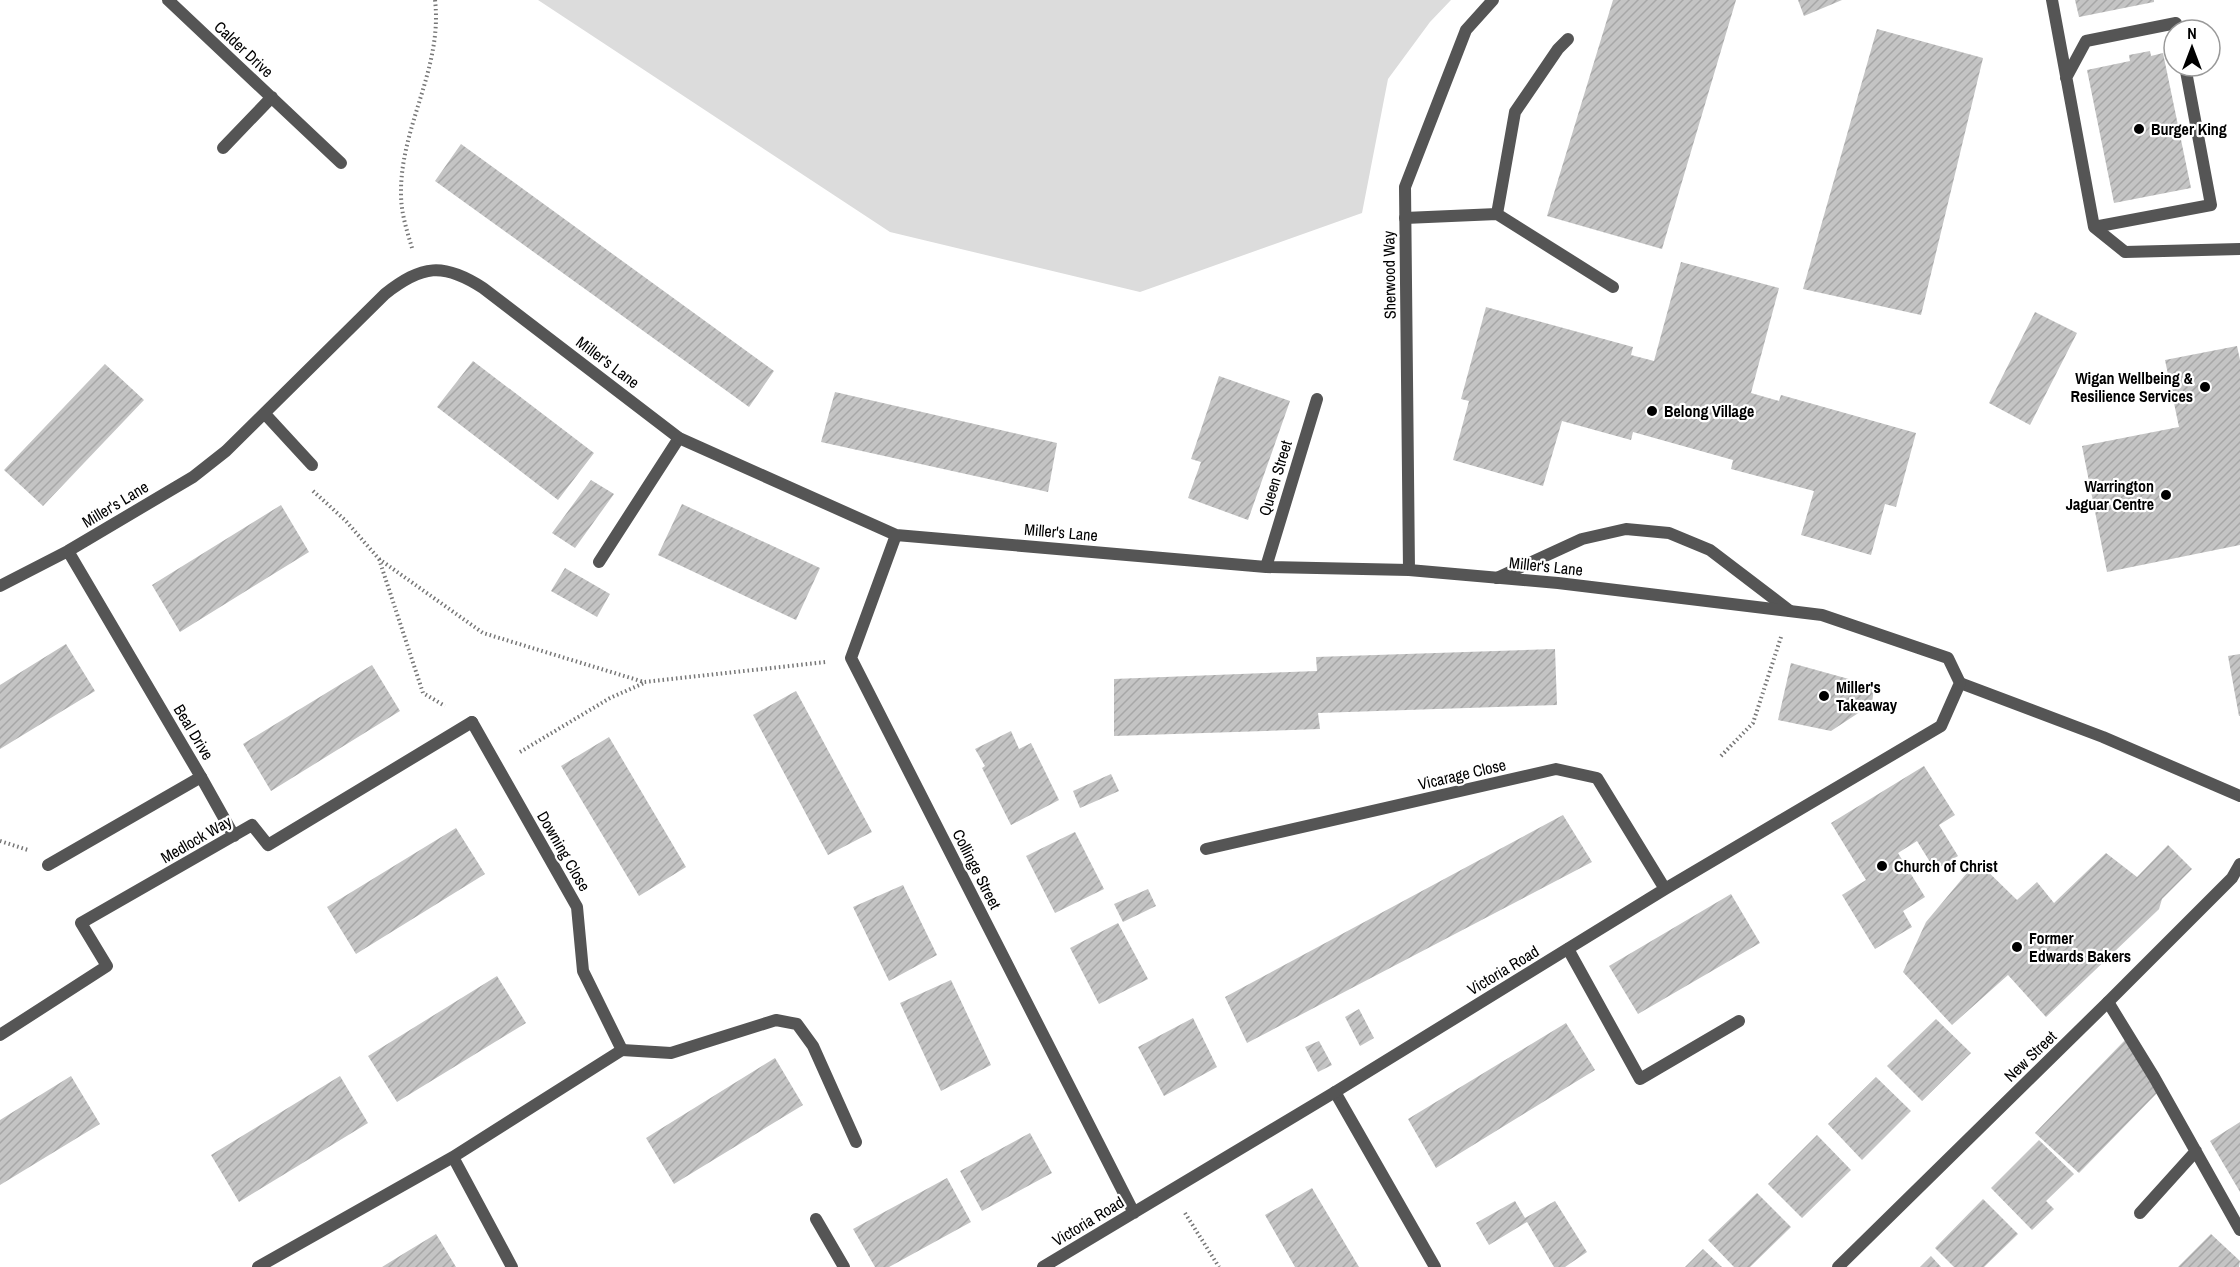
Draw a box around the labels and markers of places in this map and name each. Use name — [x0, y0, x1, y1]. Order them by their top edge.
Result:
place label: Burger King — [2151, 118, 2227, 140]
marker: Burger King — [2132, 122, 2146, 136]
place label: Wigan Wellbeing & Resilience Services — [2070, 367, 2194, 407]
marker: Wigan Wellbeing & Resilience Services — [2198, 380, 2212, 394]
place label: Belong Village — [1664, 400, 1754, 422]
marker: Belong Village — [1645, 404, 1659, 418]
place label: Warrington Jaguar Centre — [2066, 475, 2154, 515]
marker: Warrington Jaguar Centre — [2159, 488, 2173, 502]
place label: Miller's Takeaway — [1836, 676, 1898, 716]
marker: Miller's Takeaway — [1817, 689, 1831, 703]
place label: Church of Christ — [1894, 855, 1998, 877]
marker: Church of Christ — [1875, 859, 1889, 873]
place label: Former Edwards Bakers — [2029, 927, 2131, 967]
marker: Former Edwards Bakers — [2010, 940, 2024, 954]

